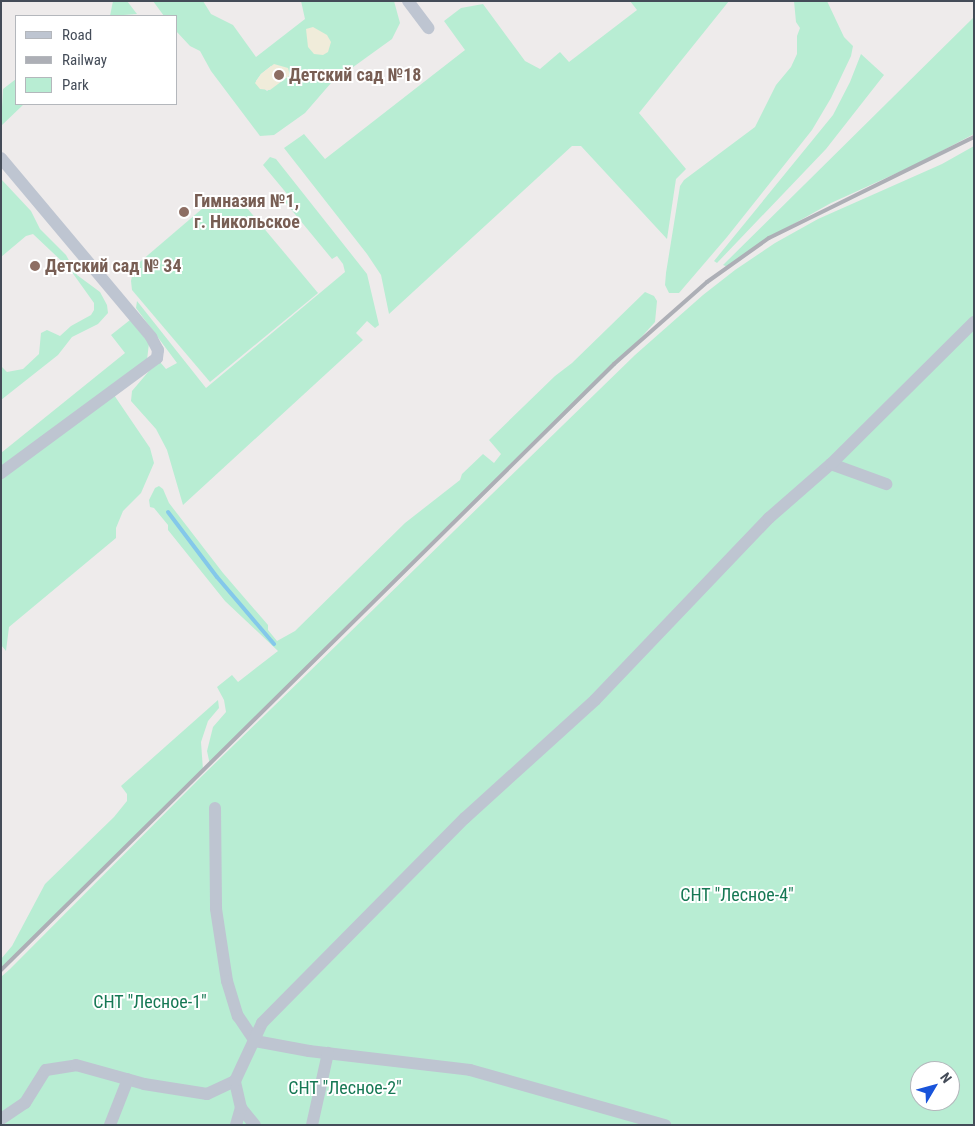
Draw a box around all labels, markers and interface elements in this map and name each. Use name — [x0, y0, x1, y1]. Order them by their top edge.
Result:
legend — [15, 15, 178, 105]
text: Road — [62, 26, 92, 44]
text: Railway — [62, 51, 107, 69]
place label: Детский сад №18 — [289, 64, 421, 86]
marker: Детский сад №18 — [273, 69, 285, 81]
text: Park — [62, 76, 89, 94]
place label: Гимназия №1, г. Никольское — [194, 191, 300, 233]
marker: Гимназия №1, г. Никольское — [178, 206, 190, 218]
place label: Детский сад № 34 — [45, 255, 182, 277]
marker: Детский сад № 34 — [29, 260, 41, 272]
park label: СНТ "Лесное-4" — [680, 884, 794, 906]
park label: СНТ "Лесное-1" — [93, 991, 207, 1013]
north arrow — [910, 1061, 960, 1111]
text: N — [937, 1069, 955, 1086]
park label: СНТ "Лесное-2" — [288, 1077, 402, 1099]

